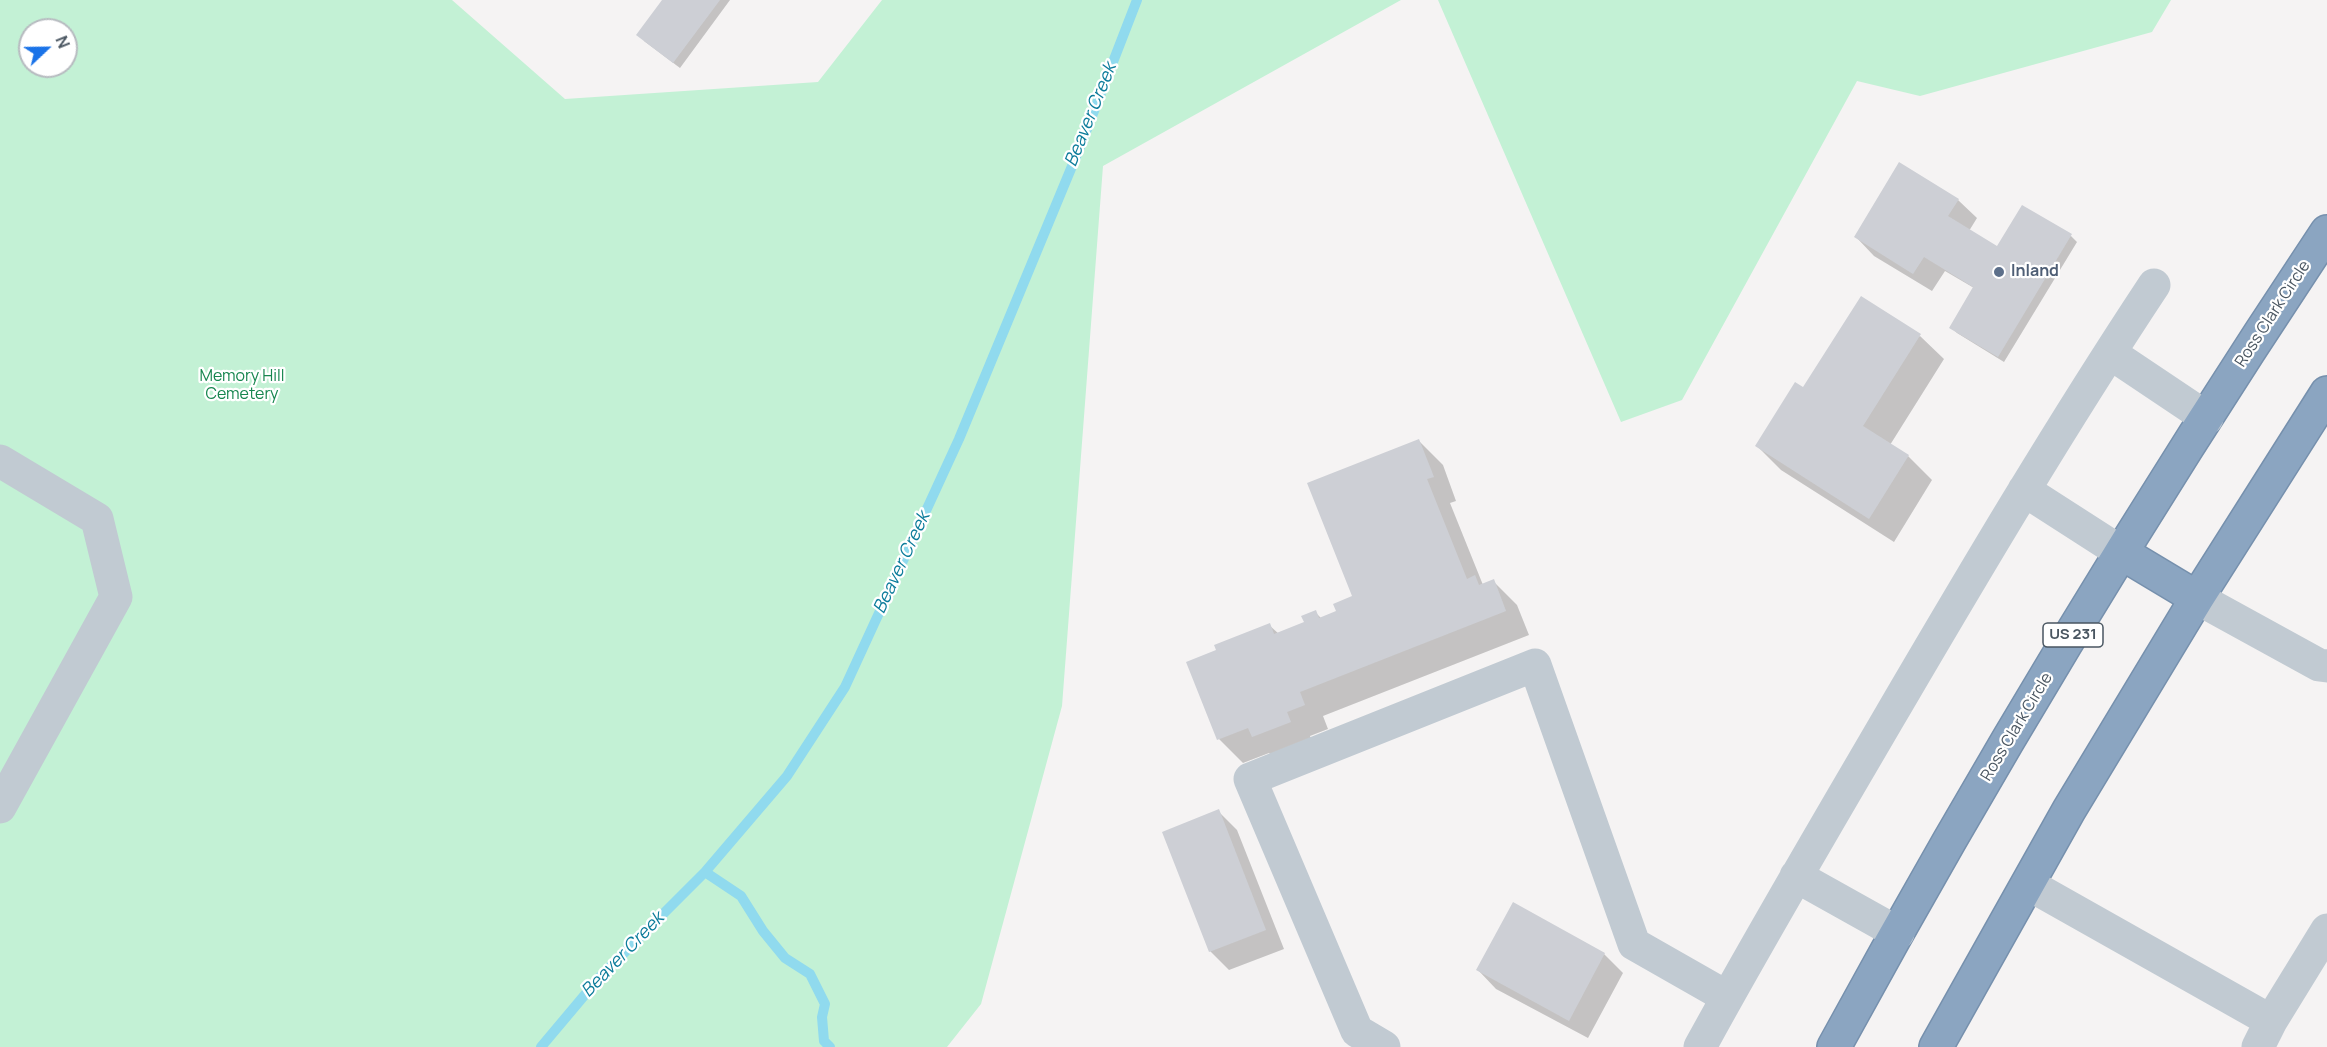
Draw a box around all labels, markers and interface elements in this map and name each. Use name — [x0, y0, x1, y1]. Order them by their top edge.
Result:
north arrow — [18, 18, 78, 78]
text: N — [50, 33, 75, 51]
water label: Beaver Creek — [1060, 60, 1122, 170]
street label: Ross Clark Circle — [2231, 257, 2315, 371]
place label: Inland — [2011, 262, 2059, 282]
marker: Inland — [1992, 265, 2006, 279]
park label: Memory Hill Cemetery — [200, 367, 284, 405]
water label: Beaver Creek — [869, 509, 935, 617]
road number: US 231 — [2043, 623, 2103, 647]
street label: Ross Clark Circle — [1977, 669, 2057, 785]
water label: Beaver Creek — [577, 908, 669, 1002]

